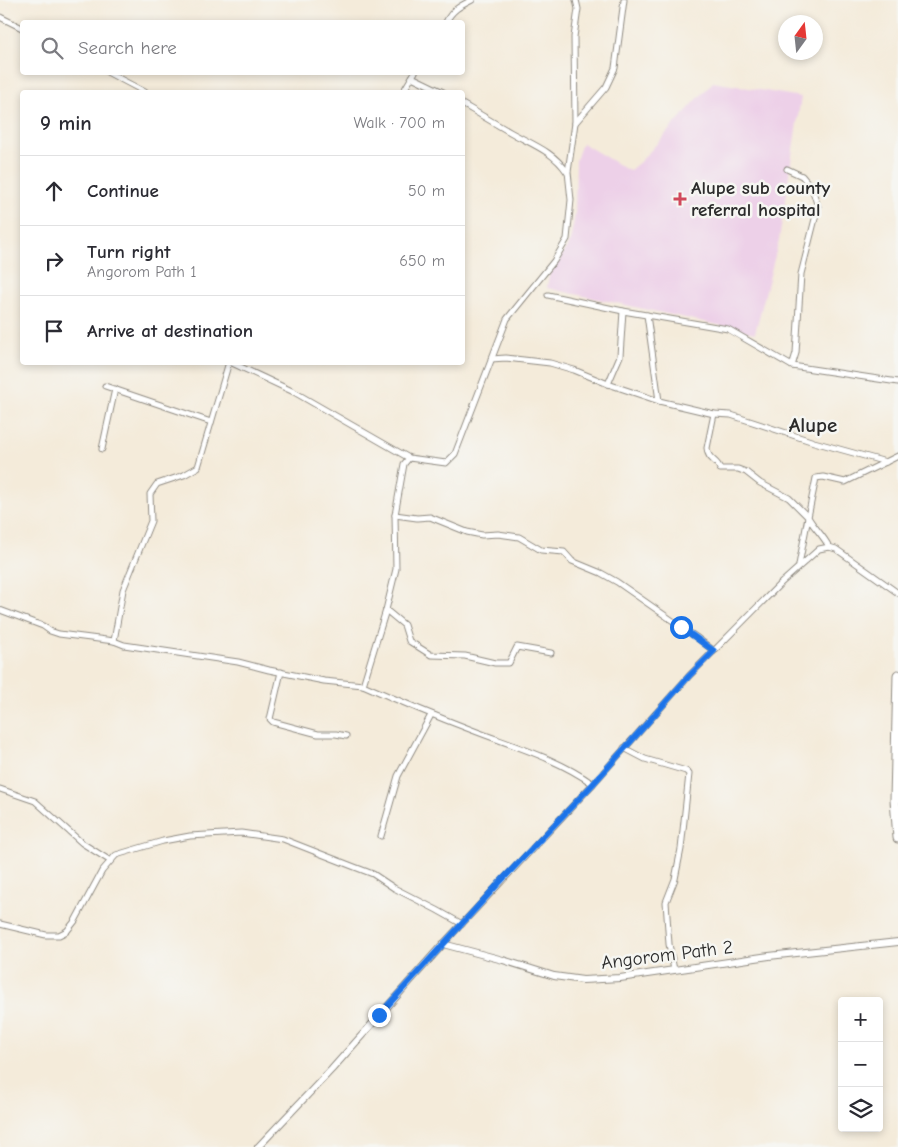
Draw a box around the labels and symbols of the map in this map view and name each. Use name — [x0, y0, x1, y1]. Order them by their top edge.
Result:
north arrow — [778, 15, 823, 60]
place label: Alupe sub county referral hospital — [691, 177, 831, 221]
marker: Alupe sub county referral hospital — [673, 192, 687, 206]
district label: Alupe — [789, 413, 837, 437]
route start — [670, 616, 693, 639]
street label: Angorom Path 2 — [600, 936, 734, 974]
route end — [368, 1004, 391, 1027]

